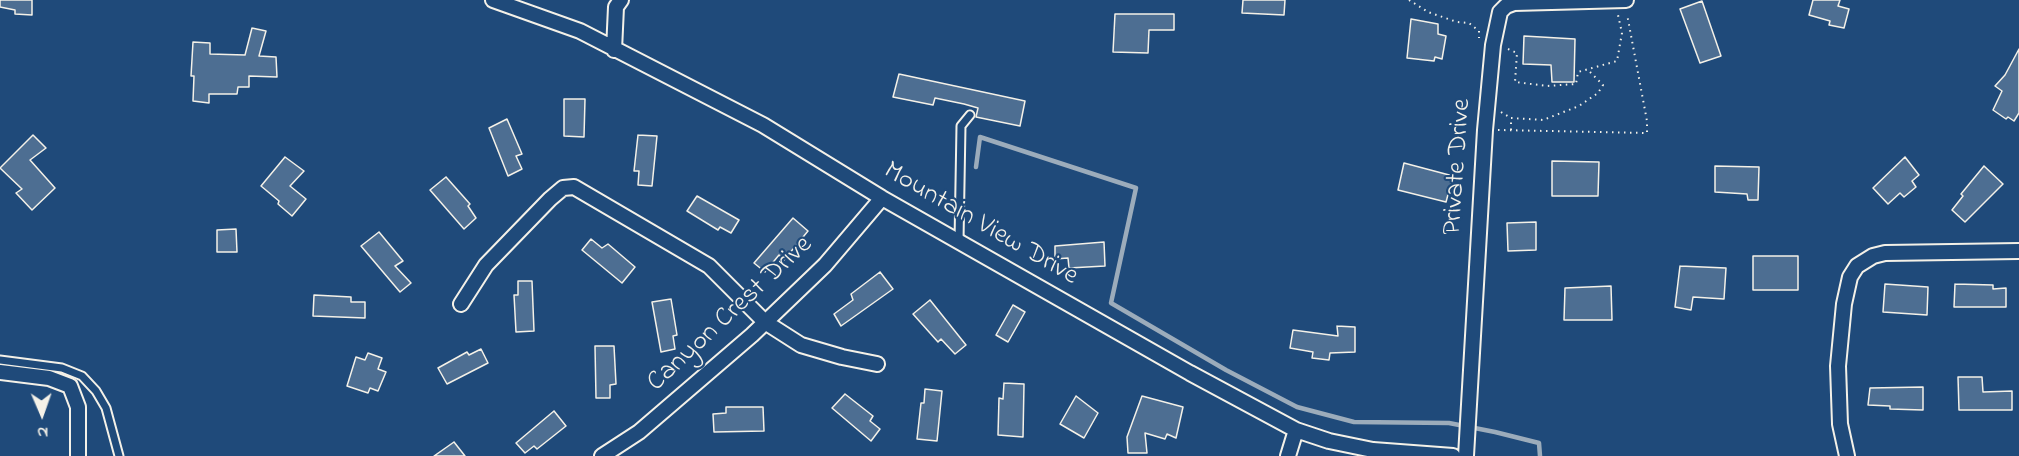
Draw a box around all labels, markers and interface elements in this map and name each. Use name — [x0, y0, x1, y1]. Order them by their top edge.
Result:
street label: Private Drive — [1438, 98, 1480, 236]
street label: Mountain View Drive — [877, 156, 1083, 294]
street label: Canyon Crest Drive — [642, 230, 820, 400]
north arrow — [12, 384, 72, 444]
text: N — [37, 420, 48, 444]

